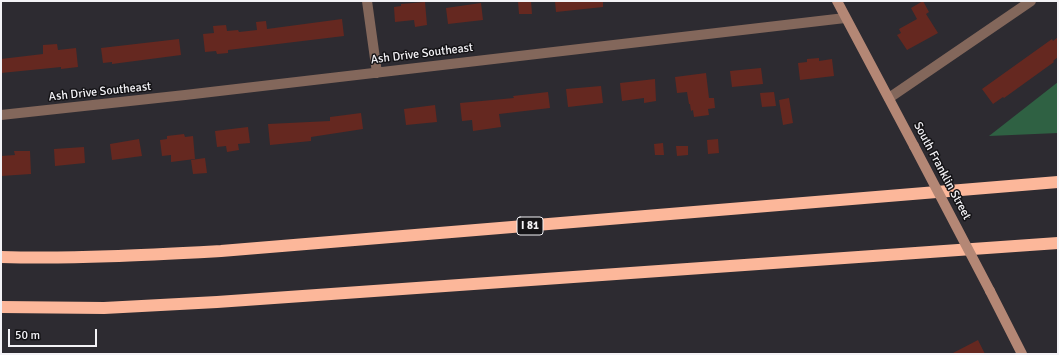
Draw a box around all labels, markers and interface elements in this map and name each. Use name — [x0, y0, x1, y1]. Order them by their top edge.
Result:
street label: Ash Drive Southeast — [370, 41, 474, 67]
street label: Ash Drive Southeast — [48, 79, 152, 105]
street label: South Franklin Street — [910, 120, 974, 222]
road number: I 81 — [517, 217, 543, 235]
scale bar — [10, 321, 99, 347]
text: 50 m — [15, 328, 40, 343]

